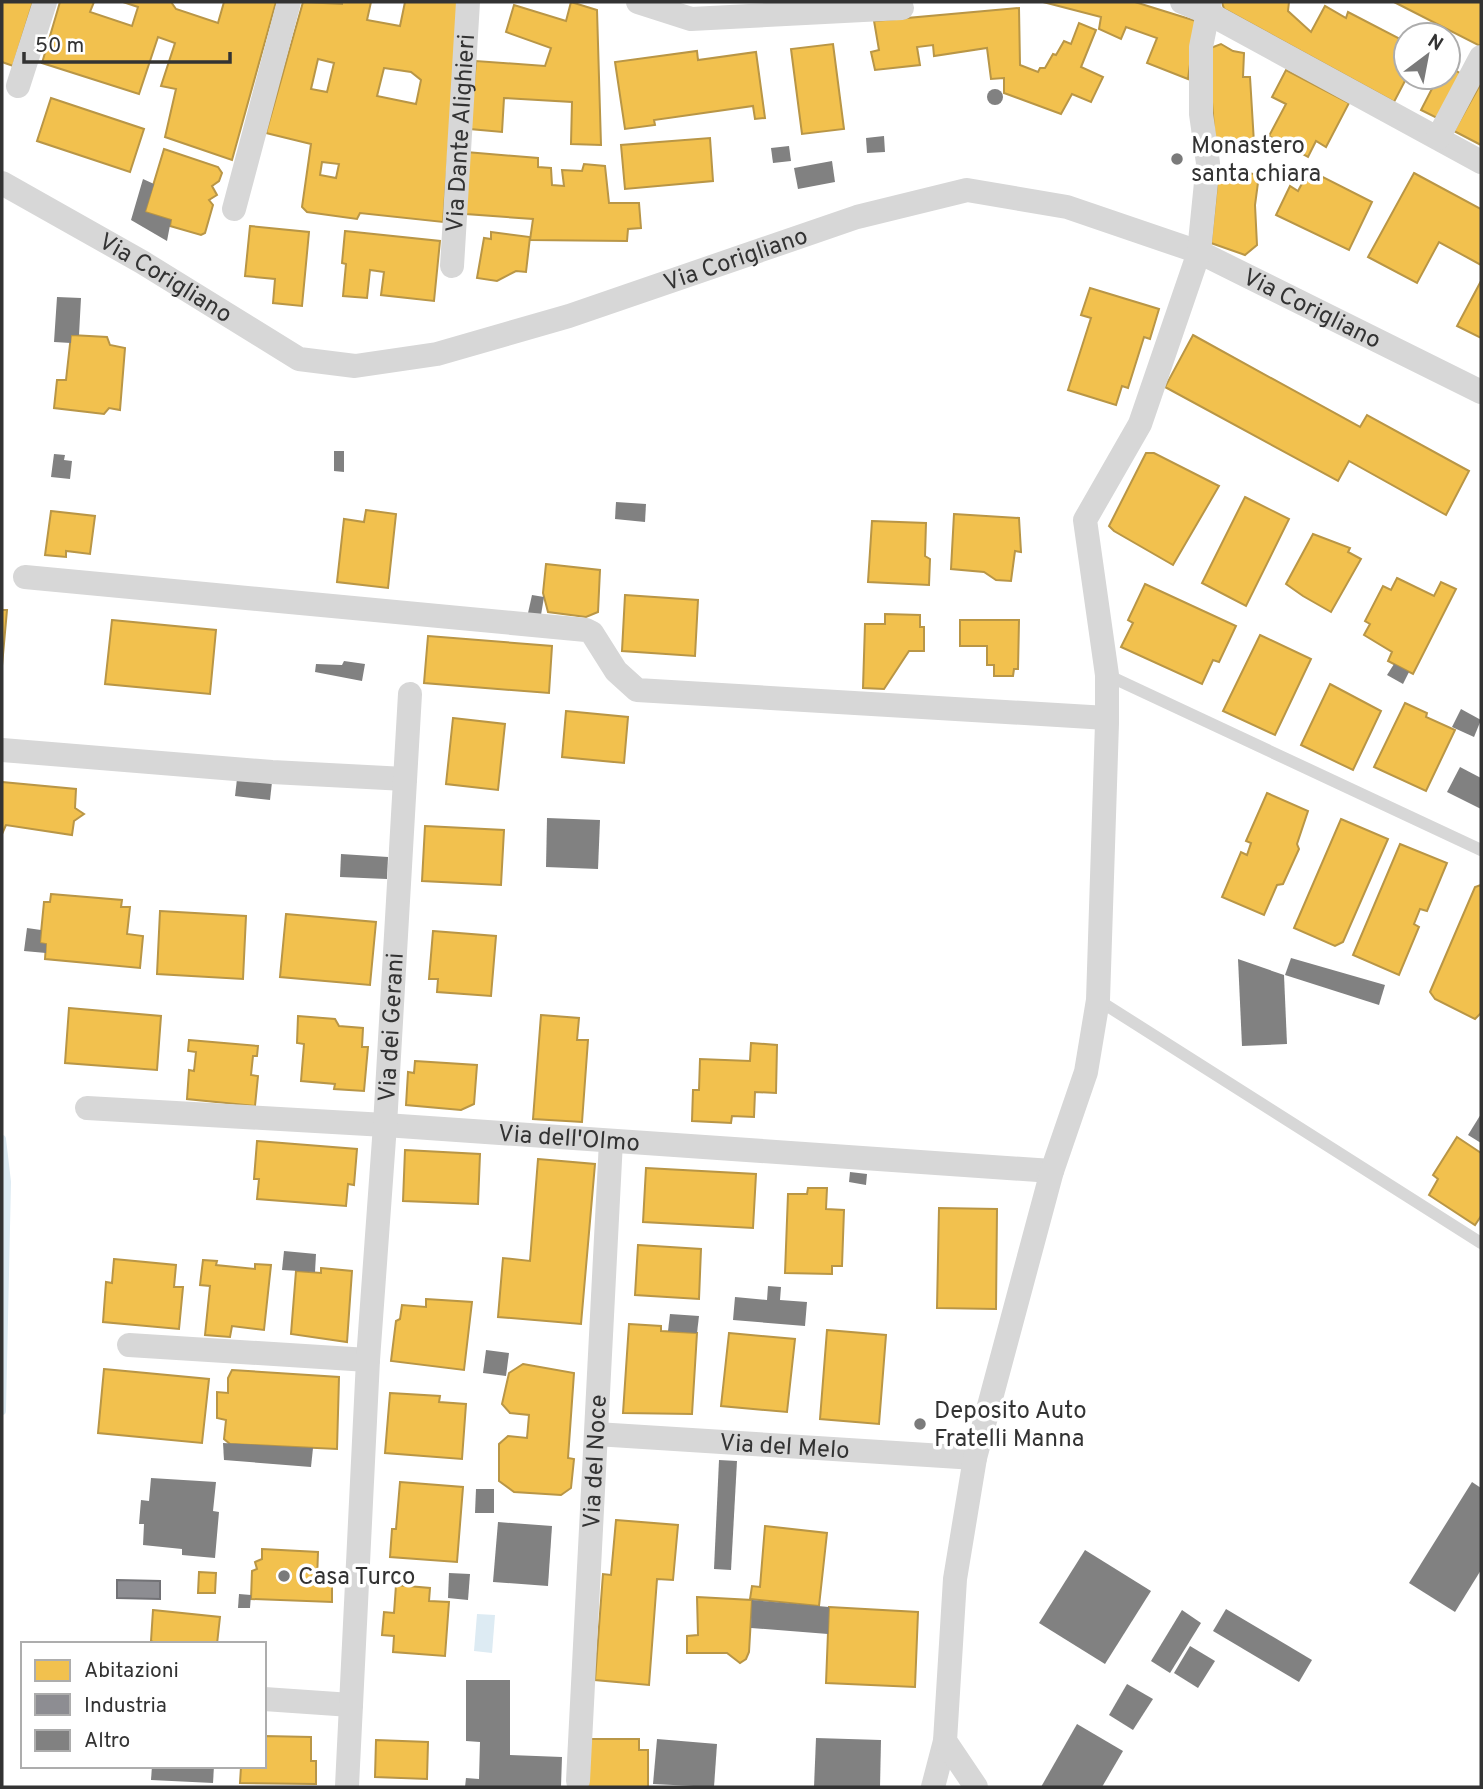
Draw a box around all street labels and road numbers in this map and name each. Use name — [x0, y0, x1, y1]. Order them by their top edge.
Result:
street label: Via Dante Alighieri — [441, 33, 483, 234]
street label: Via Corigliano — [660, 222, 812, 299]
street label: Via Corigliano — [93, 228, 237, 331]
street label: Via Corigliano — [1237, 263, 1385, 357]
street label: Via dei Gerani — [373, 952, 412, 1103]
street label: Via dell'Olmo — [497, 1120, 641, 1160]
street label: Via del Noce — [578, 1394, 615, 1529]
street label: Via del Melo — [718, 1429, 851, 1467]

